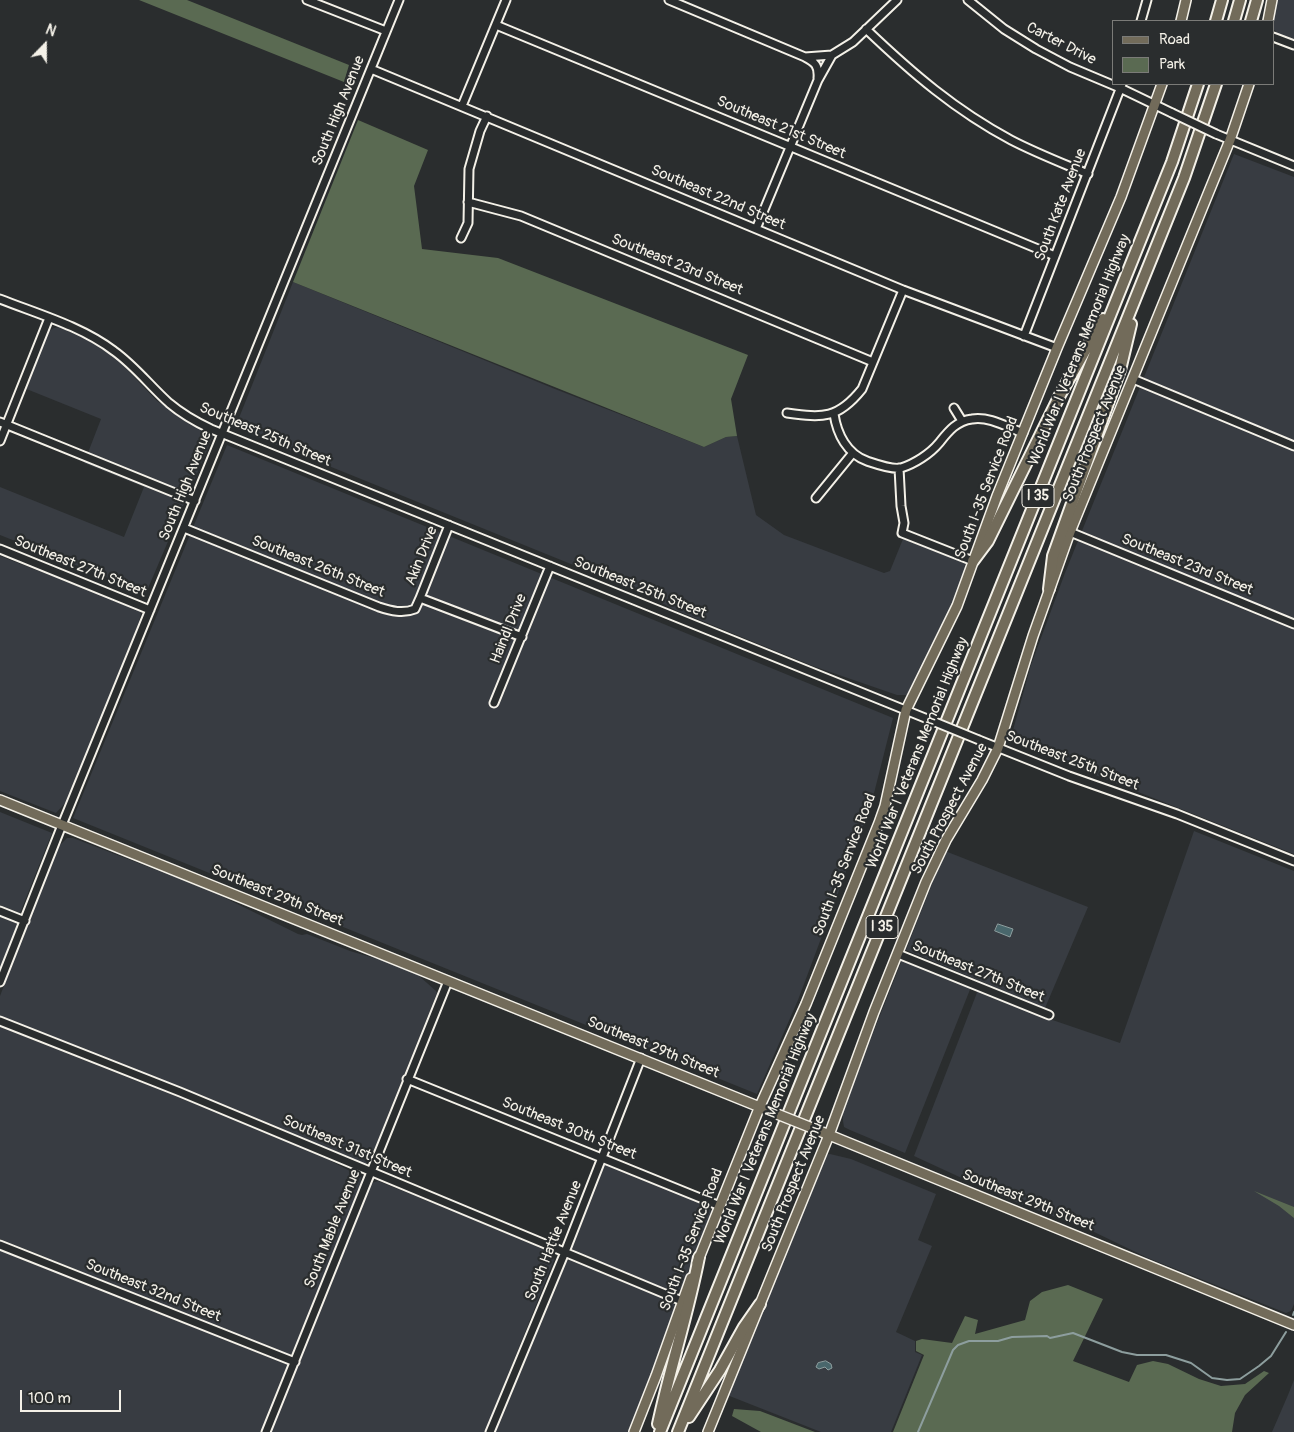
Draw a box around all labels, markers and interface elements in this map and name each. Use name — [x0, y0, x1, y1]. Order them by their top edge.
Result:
street label: Carter Drive — [1023, 19, 1099, 69]
north arrow — [20, 20, 70, 70]
legend — [1112, 20, 1274, 85]
text: N — [43, 21, 58, 40]
text: Road — [1159, 30, 1190, 49]
street label: South High Avenue — [309, 53, 369, 169]
text: Park — [1159, 55, 1185, 74]
street label: Southeast 21st Street — [714, 93, 848, 163]
street label: South Kate Avenue — [1031, 146, 1091, 264]
street label: Southeast 22nd Street — [648, 162, 788, 234]
street label: Southeast 23rd Street — [609, 230, 745, 300]
street label: World War I Veterans Memorial Highway — [1025, 232, 1135, 468]
street label: South Prospect Avenue — [1059, 363, 1131, 505]
street label: Southeast 25th Street — [196, 399, 334, 471]
street label: South I-35 Service Road — [951, 414, 1023, 562]
street label: South High Avenue — [156, 428, 216, 544]
road number: I 35 — [1022, 484, 1054, 508]
street label: Akin Drive — [402, 524, 442, 588]
street label: Southeast 23rd Street — [1119, 530, 1255, 600]
street label: Southeast 27th Street — [11, 532, 149, 602]
street label: Southeast 26th Street — [249, 532, 387, 602]
street label: Southeast 25th Street — [571, 553, 709, 623]
street label: Haindl Drive — [487, 591, 531, 667]
street label: World War I Veterans Memorial Highway — [863, 635, 973, 871]
street label: Southeast 25th Street — [1003, 727, 1141, 795]
street label: South Prospect Avenue — [908, 740, 992, 878]
street label: South I-35 Service Road — [809, 791, 881, 939]
street label: Southeast 29th Street — [208, 861, 346, 931]
road number: I 35 — [866, 916, 898, 939]
street label: Southeast 27th Street — [909, 937, 1047, 1007]
street label: World War I Veterans Memorial Highway — [711, 1011, 821, 1247]
street label: Southeast 29th Street — [584, 1013, 722, 1083]
street label: Southeast 30th Street — [499, 1094, 639, 1164]
street label: Southeast 31st Street — [280, 1112, 414, 1182]
street label: South Prospect Avenue — [758, 1113, 830, 1255]
street label: South I-35 Service Road — [656, 1166, 728, 1314]
street label: Southeast 29th Street — [959, 1166, 1097, 1236]
street label: South Mable Avenue — [301, 1167, 365, 1291]
street label: South Hattie Avenue — [522, 1178, 586, 1304]
street label: Southeast 32nd Street — [83, 1256, 223, 1326]
scale bar — [22, 1380, 124, 1412]
text: 100 m — [28, 1389, 71, 1408]

